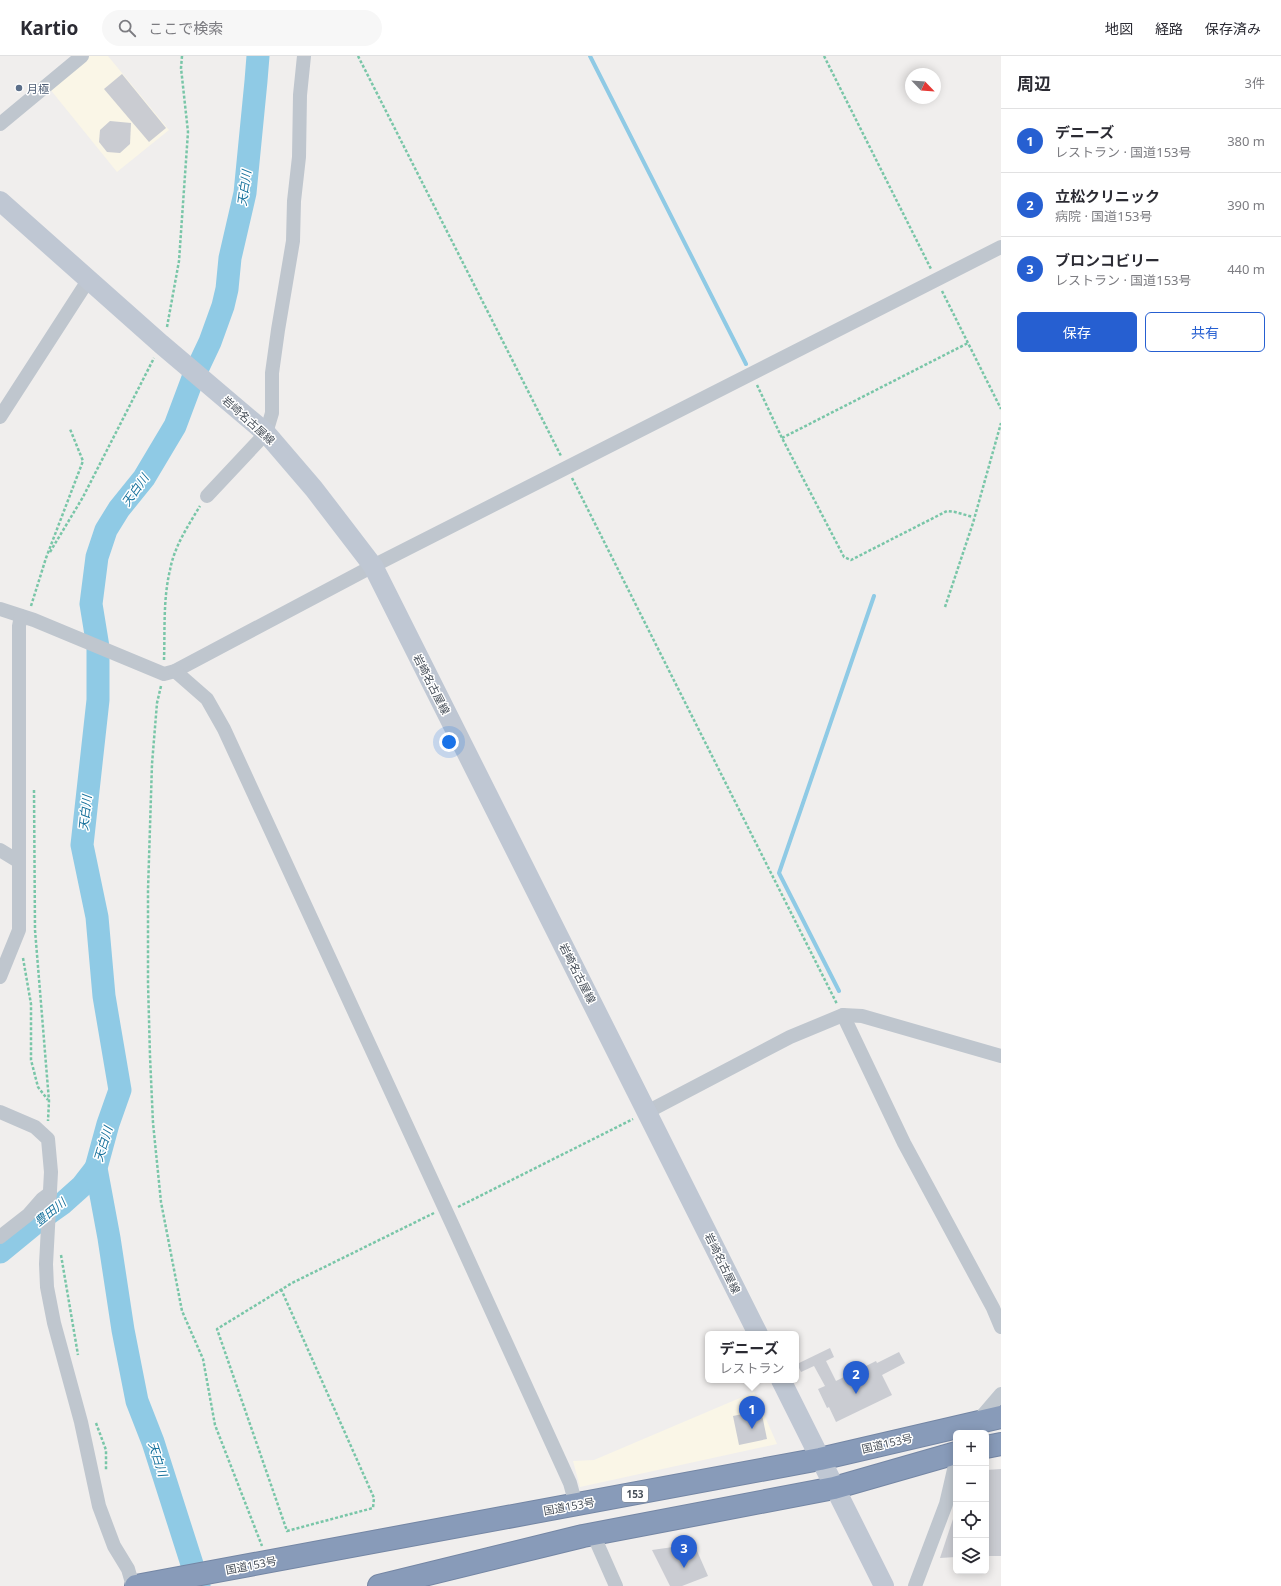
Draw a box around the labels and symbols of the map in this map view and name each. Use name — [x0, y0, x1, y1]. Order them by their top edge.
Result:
north arrow — [905, 68, 941, 104]
place label: 月極 — [27, 81, 49, 96]
marker: 月極 — [14, 83, 24, 93]
water label: 天白川 — [233, 167, 255, 207]
street label: 岩崎名古屋線 — [219, 392, 279, 448]
water label: 天白川 — [118, 469, 153, 510]
street label: 岩崎名古屋線 — [410, 651, 454, 717]
your location — [439, 732, 459, 752]
water label: 天白川 — [75, 792, 96, 832]
street label: 岩崎名古屋線 — [556, 940, 600, 1006]
water label: 天白川 — [90, 1122, 117, 1164]
water label: 豊田川 — [31, 1193, 71, 1230]
street label: 岩崎名古屋線 — [702, 1230, 744, 1296]
pin: 2 — [843, 1361, 869, 1394]
pin: 1 — [739, 1396, 765, 1429]
street label: 国道153号 — [860, 1430, 914, 1456]
water label: 天白川 — [144, 1439, 172, 1481]
road number: 153 — [622, 1486, 648, 1502]
street label: 国道153号 — [542, 1494, 596, 1518]
pin: 3 — [671, 1535, 697, 1568]
street label: 国道153号 — [224, 1553, 278, 1577]

